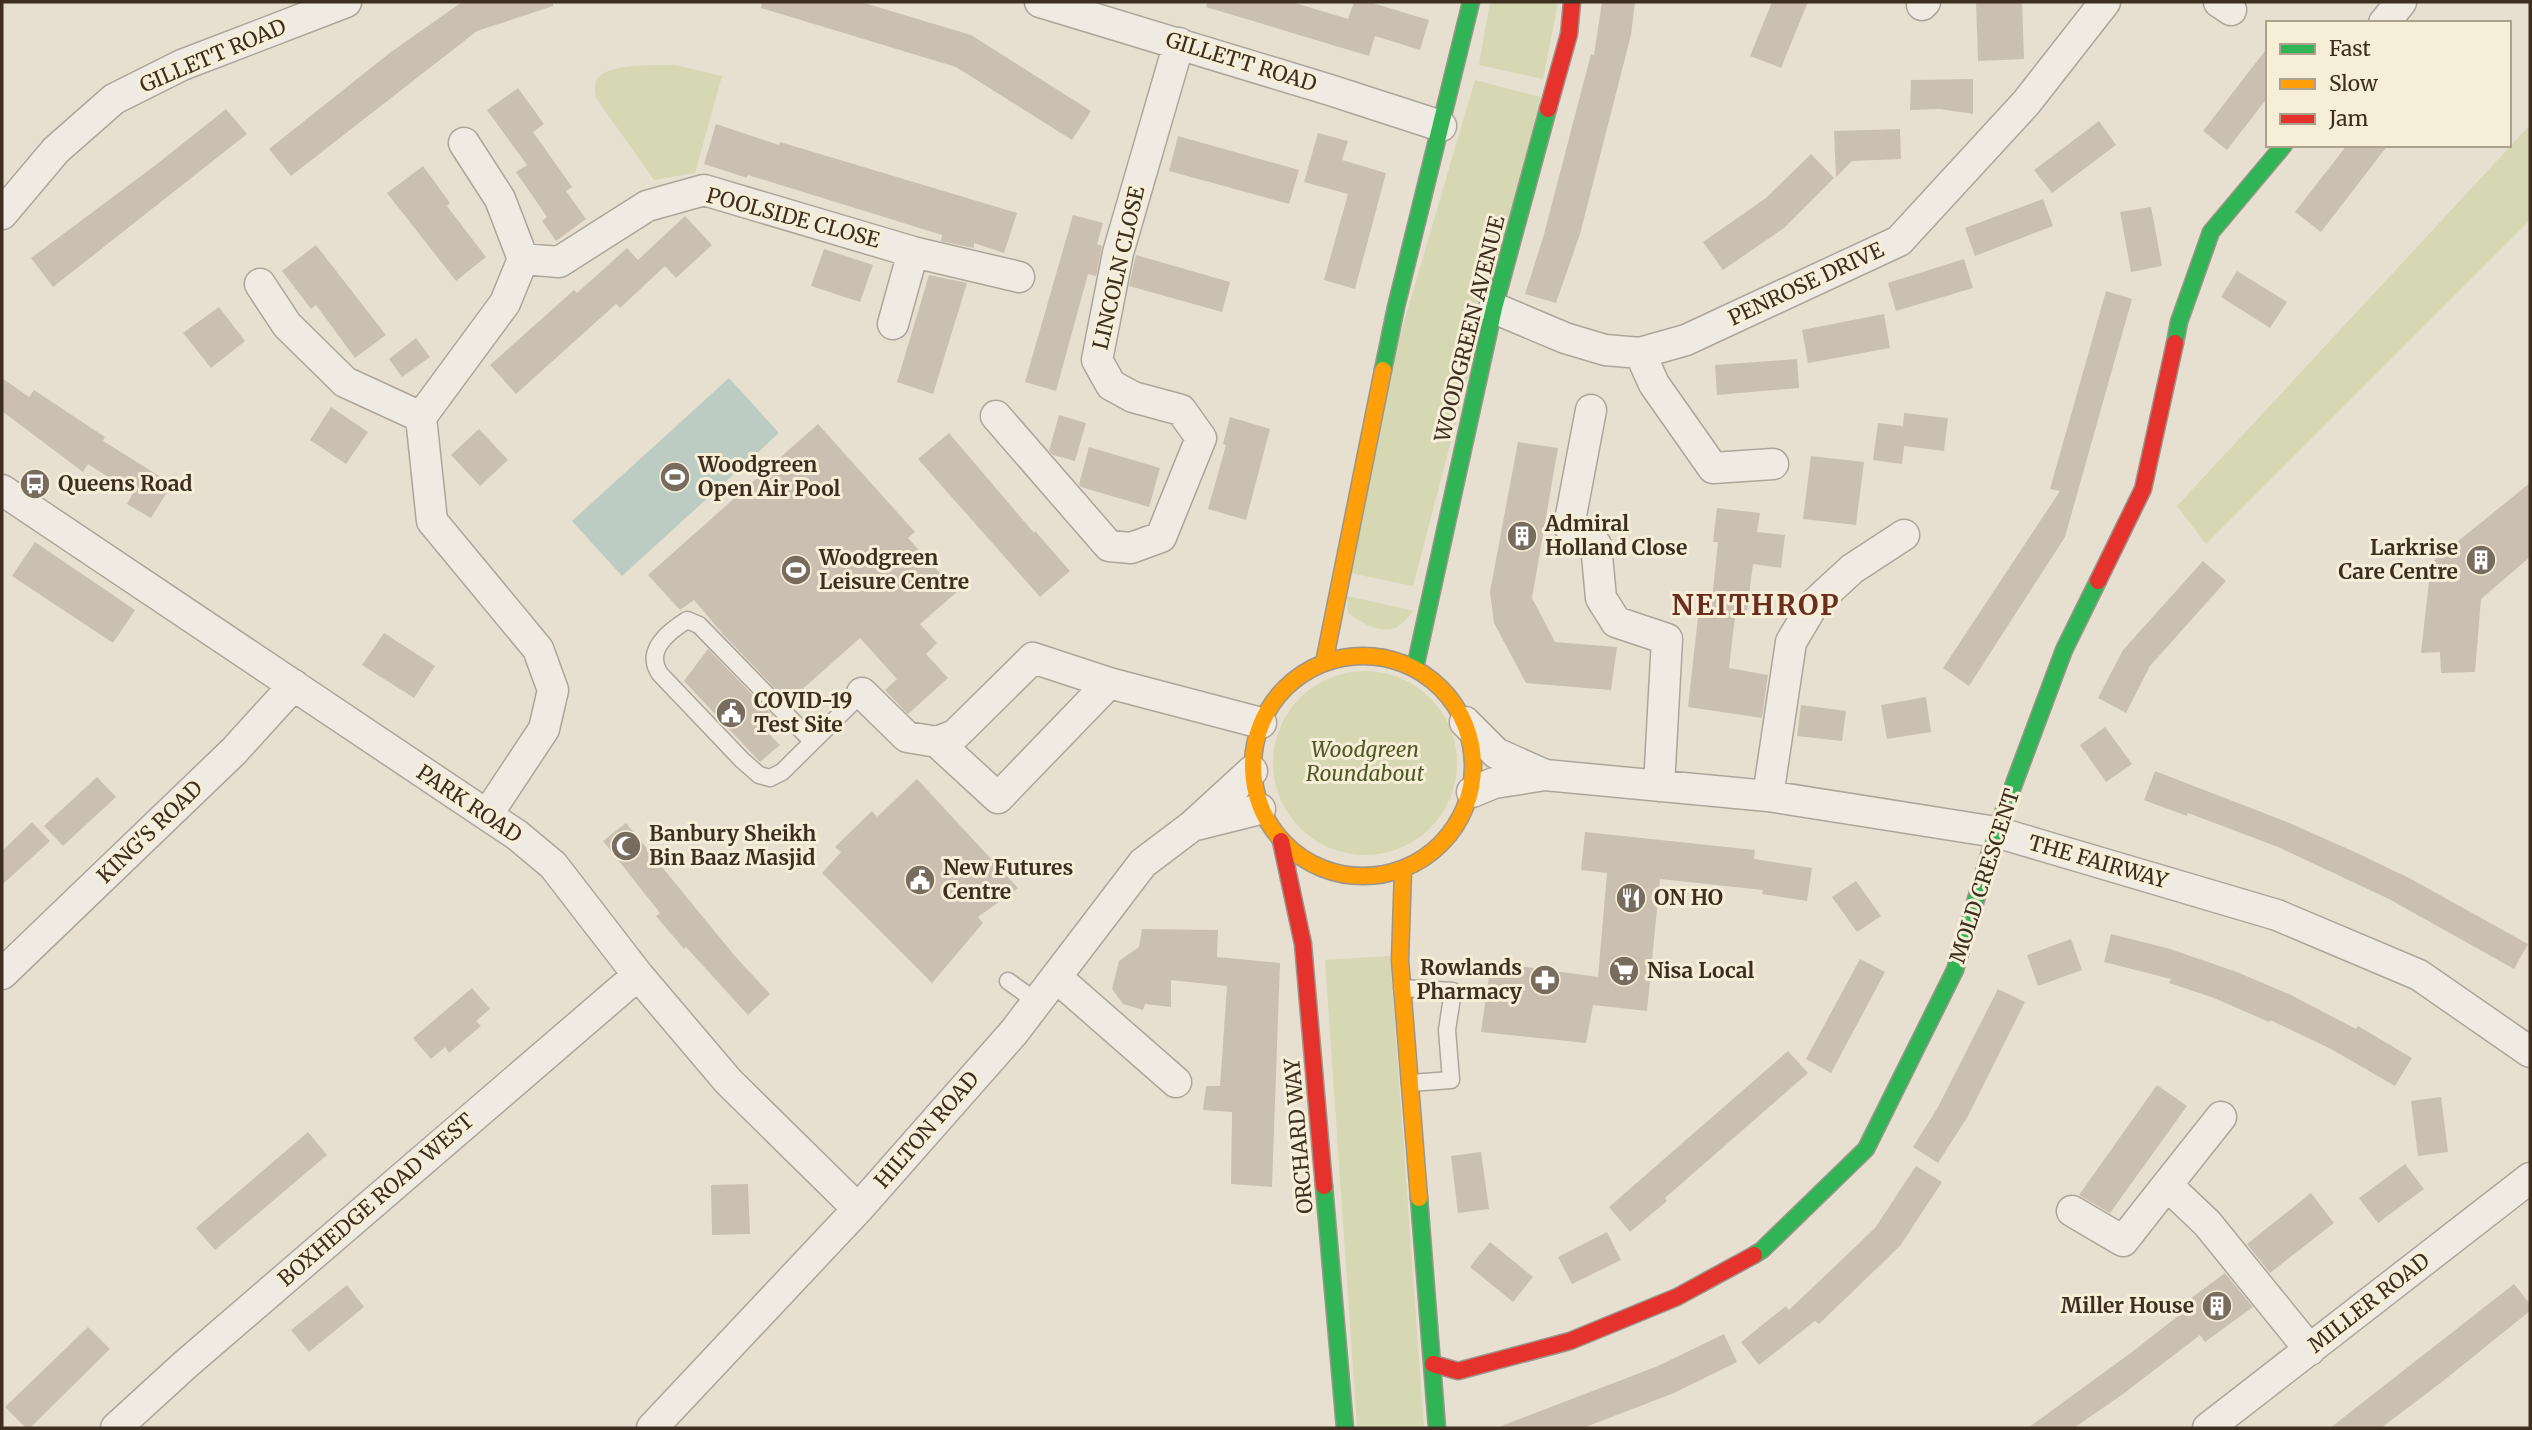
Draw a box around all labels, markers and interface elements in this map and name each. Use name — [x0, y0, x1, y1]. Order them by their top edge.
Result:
street label: GILLETT ROAD — [136, 12, 290, 99]
legend — [2266, 21, 2511, 147]
street label: GILLETT ROAD — [1162, 26, 1320, 97]
text: Fast — [2329, 35, 2371, 62]
text: Slow — [2329, 70, 2378, 97]
text: Jam — [2328, 105, 2368, 132]
street label: POOLSIDE CLOSE — [703, 181, 883, 254]
street label: LINCOLN CLOSE — [1087, 183, 1151, 352]
street label: WOODGREEN AVENUE — [1428, 212, 1511, 446]
street label: PENROSE DRIVE — [1724, 235, 1888, 331]
place label: Woodgreen Open Air Pool — [697, 451, 841, 502]
sports icon: Woodgreen Open Air Pool — [658, 460, 692, 494]
bus stop icon: Queens Road — [18, 467, 52, 501]
place label: Queens Road — [58, 470, 193, 497]
place label: Admiral Holland Close — [1544, 510, 1687, 561]
building icon: Admiral Holland Close — [1505, 519, 1539, 553]
place label: Larkrise Care Centre — [2338, 534, 2458, 585]
building icon: Larkrise Care Centre — [2464, 543, 2498, 577]
place label: Woodgreen Leisure Centre — [818, 544, 969, 595]
sports icon: Woodgreen Leisure Centre — [779, 553, 813, 587]
district label: NEITHROP — [1671, 587, 1841, 623]
place label: COVID-19 Test Site — [754, 687, 852, 738]
public building icon: COVID-19 Test Site — [714, 696, 748, 730]
park label: Woodgreen Roundabout — [1306, 736, 1425, 787]
street label: PARK ROAD — [412, 759, 527, 849]
street label: KING'S ROAD — [91, 774, 208, 889]
street label: MOLD CRESCENT — [1944, 785, 2026, 966]
place label: Banbury Sheikh Bin Baaz Masjid — [649, 820, 816, 871]
mosque icon: Banbury Sheikh Bin Baaz Masjid — [609, 829, 643, 863]
street label: THE FAIRWAY — [2025, 829, 2171, 894]
place label: New Futures Centre — [943, 854, 1074, 905]
public building icon: New Futures Centre — [903, 863, 937, 897]
restaurant icon: ON HO — [1614, 881, 1648, 915]
place label: ON HO — [1654, 884, 1723, 911]
place label: Rowlands Pharmacy — [1417, 954, 1523, 1005]
supermarket icon: Nisa Local — [1607, 954, 1641, 988]
place label: Nisa Local — [1647, 957, 1755, 984]
pharmacy icon: Rowlands Pharmacy — [1528, 963, 1562, 997]
street label: ORCHARD WAY — [1278, 1057, 1319, 1215]
street label: HILTON ROAD — [868, 1066, 985, 1194]
street label: BOXHEDGE ROAD WEST — [272, 1107, 479, 1292]
street label: MILLER ROAD — [2303, 1247, 2435, 1358]
building icon: Miller House — [2200, 1289, 2234, 1323]
place label: Miller House — [2061, 1292, 2194, 1319]

